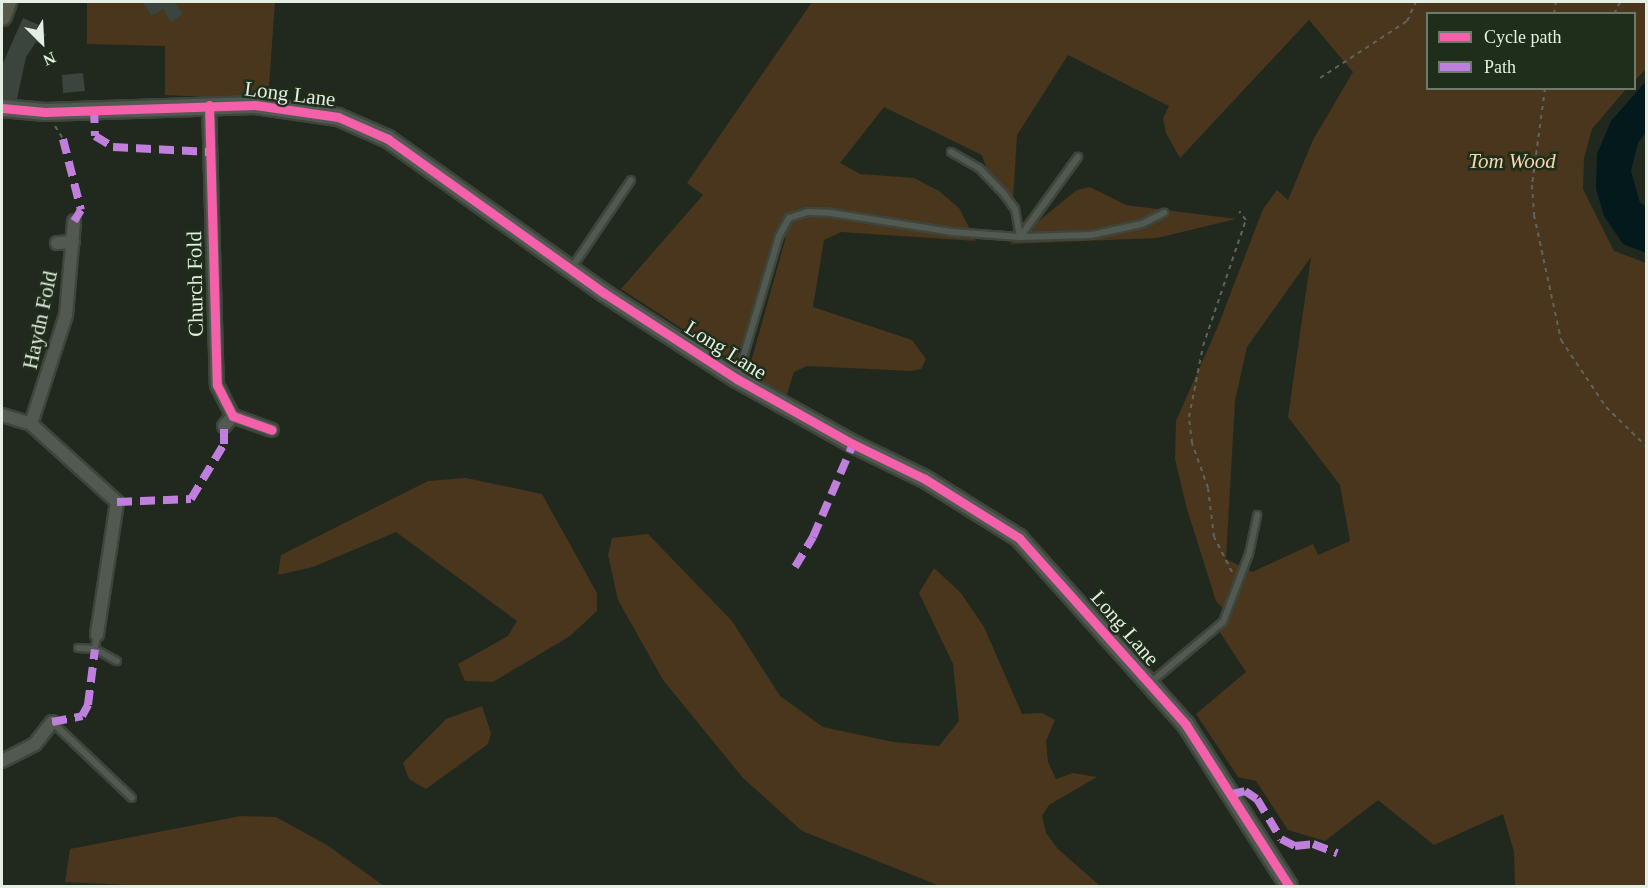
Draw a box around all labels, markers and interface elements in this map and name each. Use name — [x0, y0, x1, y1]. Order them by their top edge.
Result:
north arrow — [12, 12, 72, 72]
legend — [1426, 12, 1636, 90]
text: Cycle path — [1484, 27, 1561, 47]
text: N — [41, 49, 58, 69]
text: Path — [1484, 57, 1516, 77]
street label: Long Lane — [243, 76, 337, 112]
park label: Tom Wood — [1468, 148, 1556, 174]
street label: Church Fold — [181, 231, 209, 337]
street label: Haydn Fold — [17, 269, 63, 371]
street label: Long Lane — [681, 315, 771, 385]
street label: Long Lane — [1085, 585, 1165, 671]

